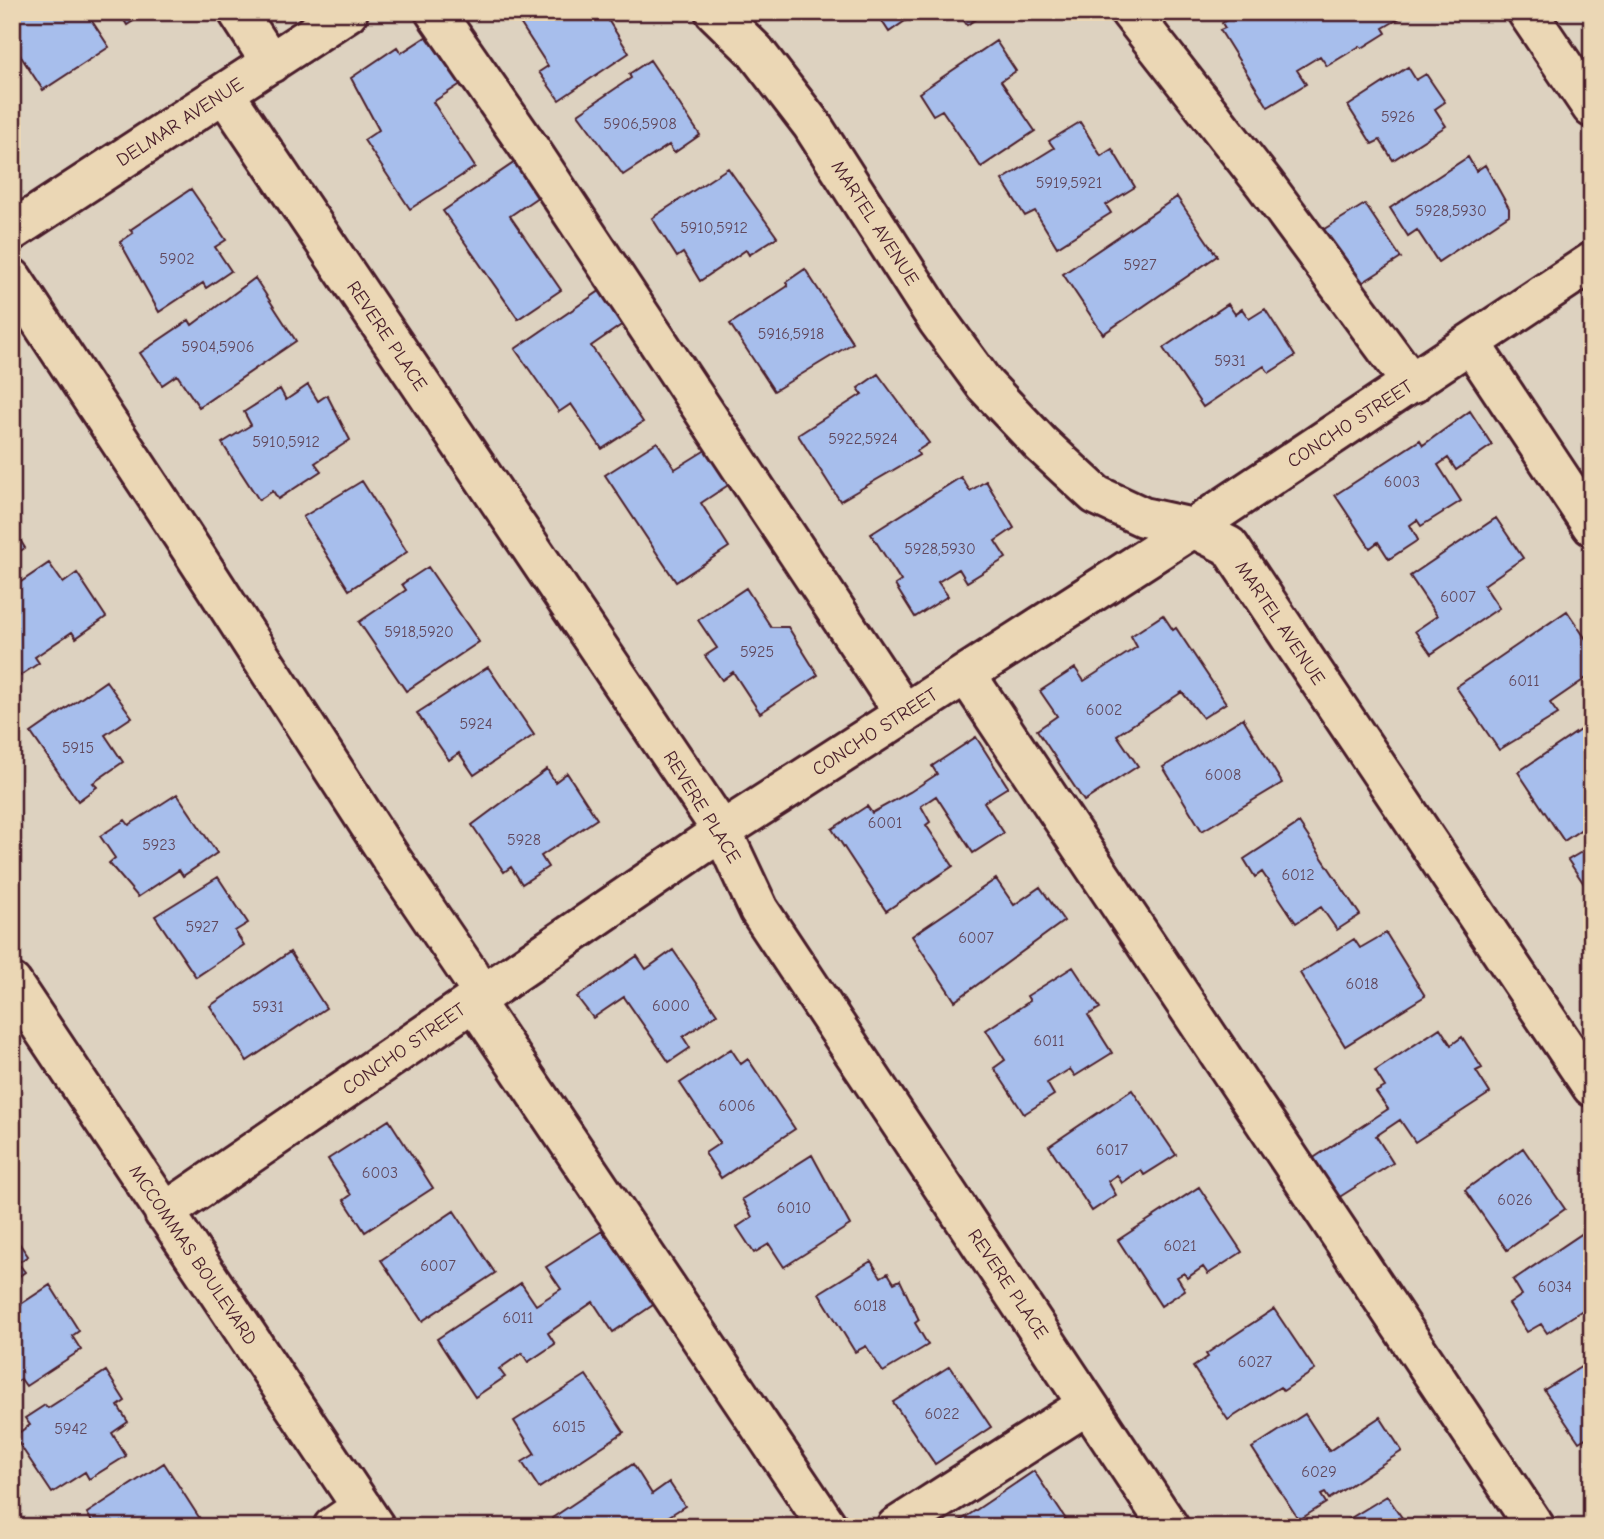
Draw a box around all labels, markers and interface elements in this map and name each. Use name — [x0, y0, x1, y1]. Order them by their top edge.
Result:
street label: DELMAR AVENUE — [113, 73, 247, 171]
house number: 5926 — [1381, 108, 1415, 126]
house number: 5906,5908 — [603, 115, 677, 133]
street label: MARTEL AVENUE — [826, 156, 924, 290]
house number: 5919,5921 — [1036, 174, 1102, 192]
house number: 5928,5930 — [1415, 202, 1487, 220]
house number: 5910,5912 — [680, 219, 748, 237]
house number: 5902 — [159, 250, 195, 268]
house number: 5927 — [1123, 256, 1157, 274]
street label: REVERE PLACE — [342, 277, 432, 395]
house number: 5916,5918 — [758, 325, 824, 343]
house number: 5904,5906 — [182, 338, 254, 356]
house number: 5931 — [1214, 352, 1246, 370]
street label: CONCHO STREET — [1283, 375, 1417, 473]
house number: 5922,5924 — [828, 430, 898, 448]
house number: 5910,5912 — [252, 433, 320, 451]
house number: 6003 — [1384, 473, 1420, 491]
house number: 5928,5930 — [904, 540, 976, 558]
street label: MARTEL AVENUE — [1230, 557, 1330, 689]
house number: 6007 — [1440, 588, 1476, 606]
house number: 5918,5920 — [384, 623, 454, 641]
house number: 5925 — [740, 643, 774, 661]
house number: 6011 — [1508, 672, 1540, 690]
street label: CONCHO STREET — [808, 683, 942, 781]
house number: 6002 — [1086, 701, 1122, 719]
house number: 5924 — [459, 715, 493, 733]
house number: 5915 — [62, 739, 94, 757]
street label: REVERE PLACE — [659, 747, 745, 867]
house number: 6008 — [1205, 766, 1241, 784]
house number: 6001 — [868, 814, 902, 832]
house number: 5928 — [507, 831, 541, 849]
house number: 5923 — [142, 836, 176, 854]
house number: 6012 — [1281, 866, 1315, 884]
house number: 5927 — [185, 918, 219, 936]
house number: 6007 — [958, 929, 994, 947]
house number: 6018 — [1346, 975, 1379, 993]
house number: 6000 — [652, 997, 690, 1015]
house number: 5931 — [252, 998, 284, 1016]
street label: CONCHO STREET — [338, 998, 470, 1100]
house number: 6011 — [1033, 1032, 1065, 1050]
house number: 6006 — [719, 1097, 755, 1115]
house number: 6017 — [1096, 1141, 1129, 1159]
street label: MCCOMMAS BOULEVARD — [124, 1161, 262, 1349]
house number: 6003 — [362, 1164, 398, 1182]
house number: 6026 — [1497, 1191, 1533, 1209]
house number: 6010 — [777, 1199, 811, 1217]
street label: REVERE PLACE — [963, 1225, 1053, 1343]
house number: 6021 — [1163, 1237, 1197, 1255]
house number: 6007 — [420, 1257, 456, 1275]
house number: 6034 — [1538, 1278, 1572, 1296]
house number: 6018 — [854, 1297, 887, 1315]
house number: 6011 — [502, 1309, 534, 1327]
house number: 6027 — [1238, 1353, 1273, 1371]
house number: 6022 — [924, 1405, 960, 1423]
house number: 6015 — [552, 1418, 586, 1436]
house number: 5942 — [54, 1420, 88, 1438]
house number: 6029 — [1301, 1463, 1337, 1481]

